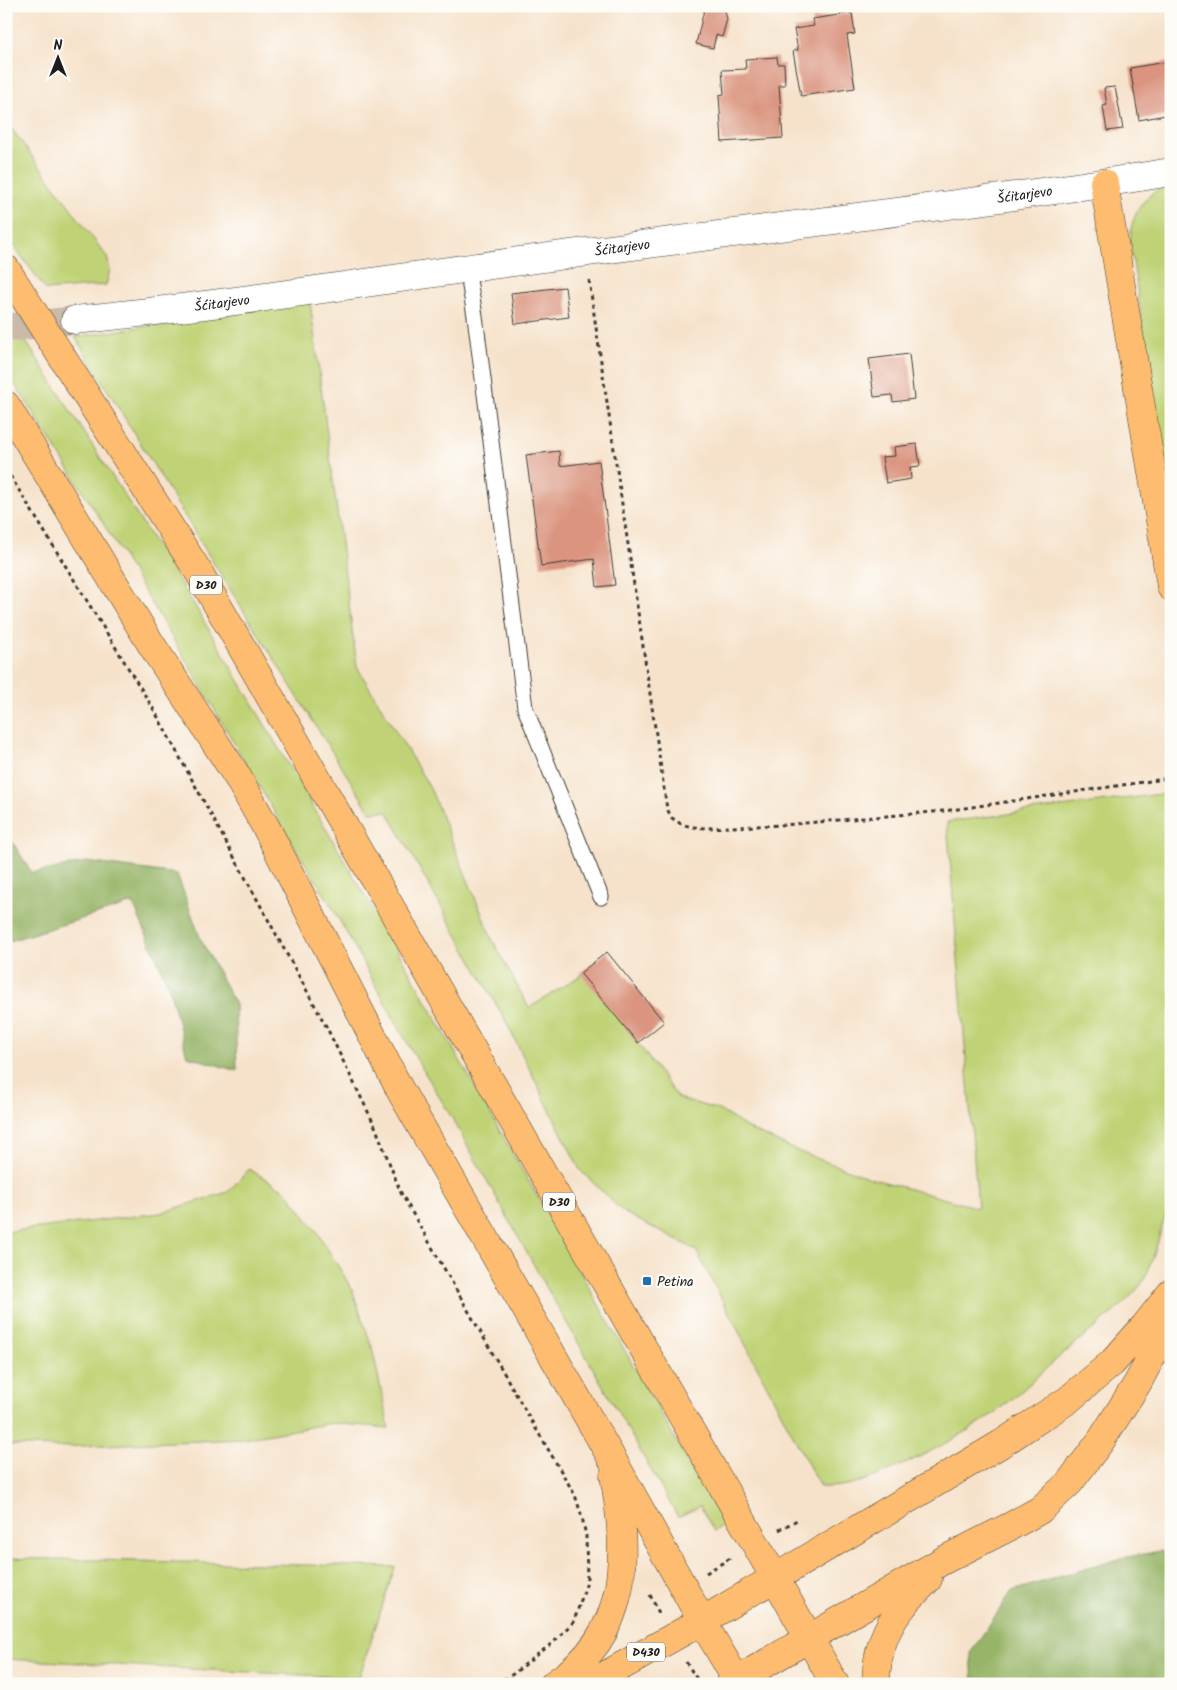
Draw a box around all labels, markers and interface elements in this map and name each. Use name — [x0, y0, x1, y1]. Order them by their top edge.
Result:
north arrow — [32, 32, 82, 82]
text: N — [54, 35, 63, 57]
street label: Šćitarjevo — [996, 181, 1054, 210]
street label: Šćitarjevo — [593, 234, 651, 263]
street label: Šćitarjevo — [193, 289, 251, 318]
road number: D30 — [190, 576, 222, 594]
road number: D30 — [543, 1192, 575, 1212]
place label: Petina — [657, 1271, 694, 1293]
marker: Petina — [641, 1275, 653, 1287]
road number: D430 — [627, 1642, 665, 1661]

